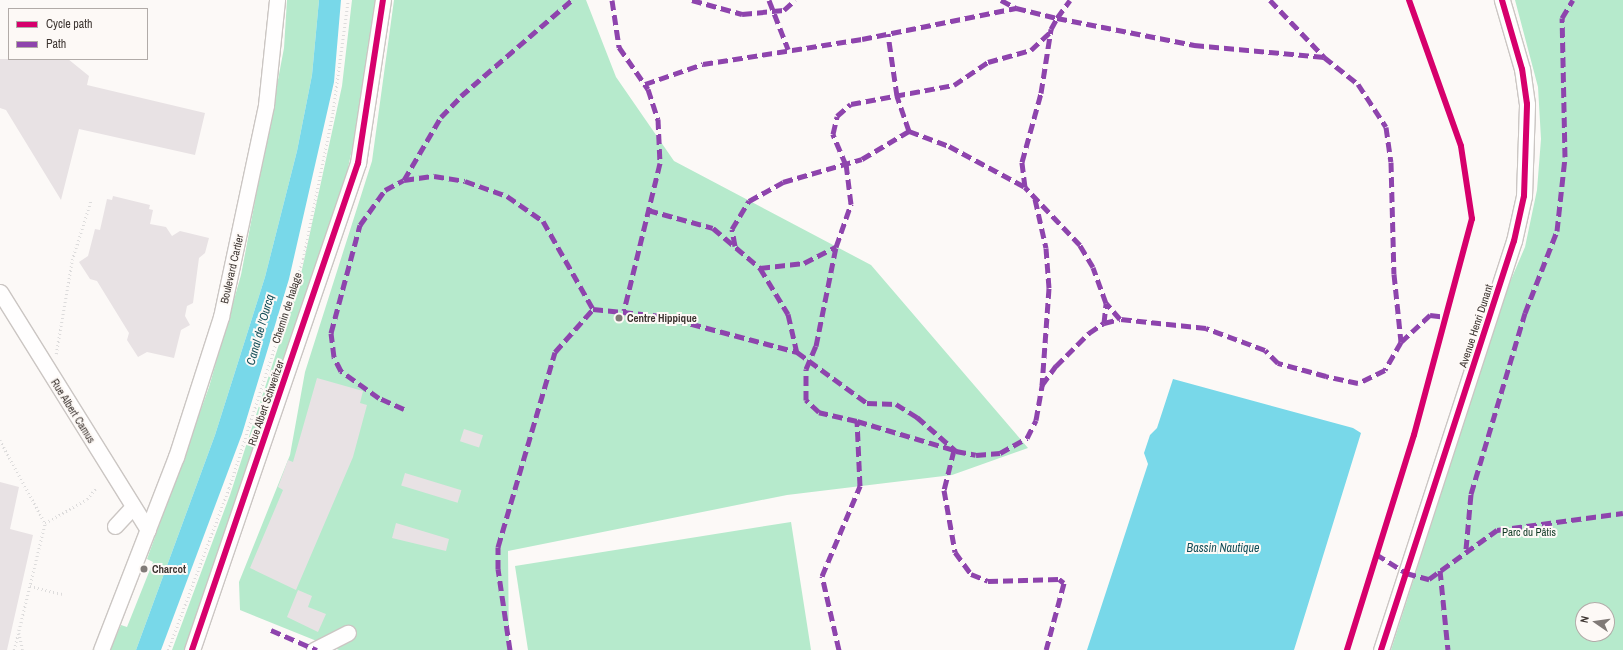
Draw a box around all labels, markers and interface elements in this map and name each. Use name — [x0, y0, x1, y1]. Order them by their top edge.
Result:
legend — [8, 8, 148, 60]
text: Cycle path — [46, 16, 93, 32]
text: Path — [46, 36, 66, 52]
street label: Boulevard Cartier — [218, 233, 246, 305]
street label: Chemin de halage — [269, 271, 305, 345]
street label: Avenue Henri Dunant — [1456, 283, 1496, 369]
water label: Canal de l'Ourcq — [244, 293, 278, 367]
place label: Centre Hippique — [627, 311, 697, 325]
marker: Centre Hippique — [614, 313, 624, 323]
street label: Rue Albert Schweitzer — [245, 358, 287, 448]
street label: Rue Albert Camus — [48, 376, 98, 446]
park label: Parc du Pâtis — [1502, 525, 1556, 539]
water label: Bassin Nautique — [1187, 542, 1259, 556]
place label: Charcot — [152, 562, 186, 576]
marker: Charcot — [139, 564, 149, 574]
north arrow — [1575, 602, 1615, 642]
text: N — [1577, 615, 1592, 624]

